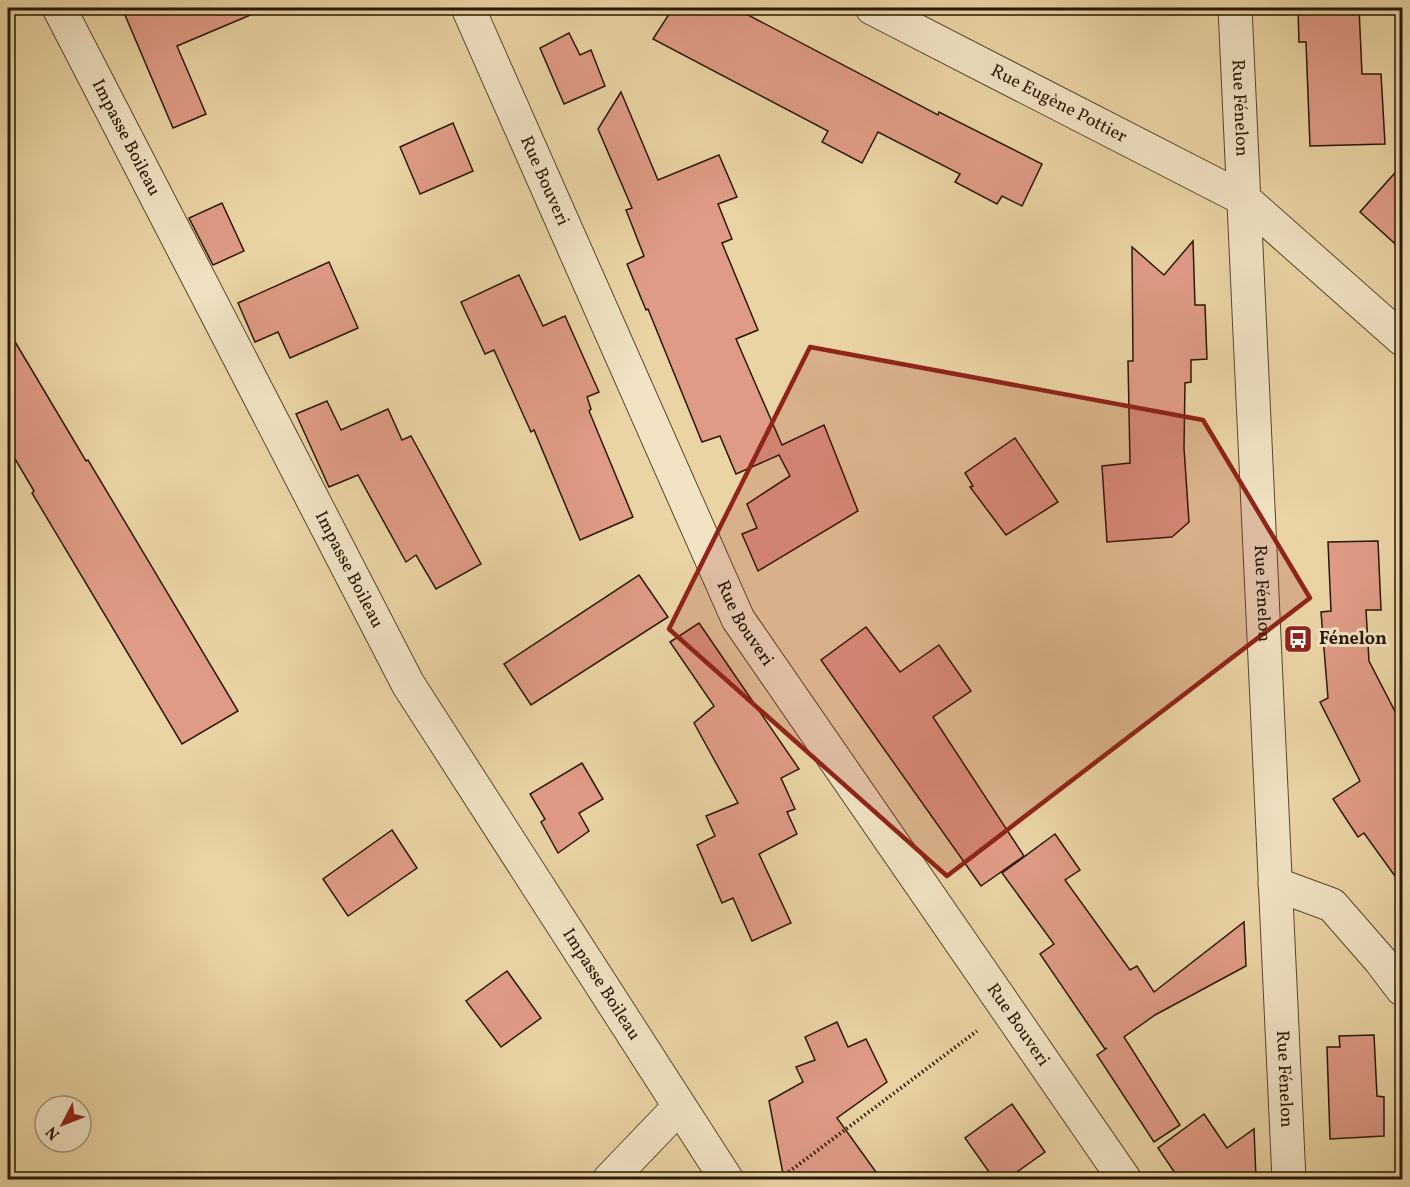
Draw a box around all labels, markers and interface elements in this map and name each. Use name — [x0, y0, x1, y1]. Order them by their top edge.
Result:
street label: Rue Eugène Pottier — [986, 59, 1132, 149]
street label: Rue Fénelon — [1225, 59, 1254, 157]
street label: Impasse Boileau — [85, 75, 167, 201]
street label: Rue Bouveri — [514, 132, 575, 230]
street label: Impasse Boileau — [308, 507, 390, 632]
street label: Rue Fénelon — [1247, 544, 1277, 643]
street label: Rue Bouveri — [710, 576, 779, 671]
bus stop icon: Fénelon — [1282, 623, 1314, 655]
place label: Fénelon — [1319, 627, 1387, 652]
street label: Impasse Boileau — [556, 924, 646, 1045]
street label: Rue Bouveri — [980, 978, 1055, 1071]
street label: Rue Fénelon — [1270, 1030, 1299, 1128]
north arrow — [33, 1094, 93, 1154]
text: N — [41, 1121, 65, 1144]

